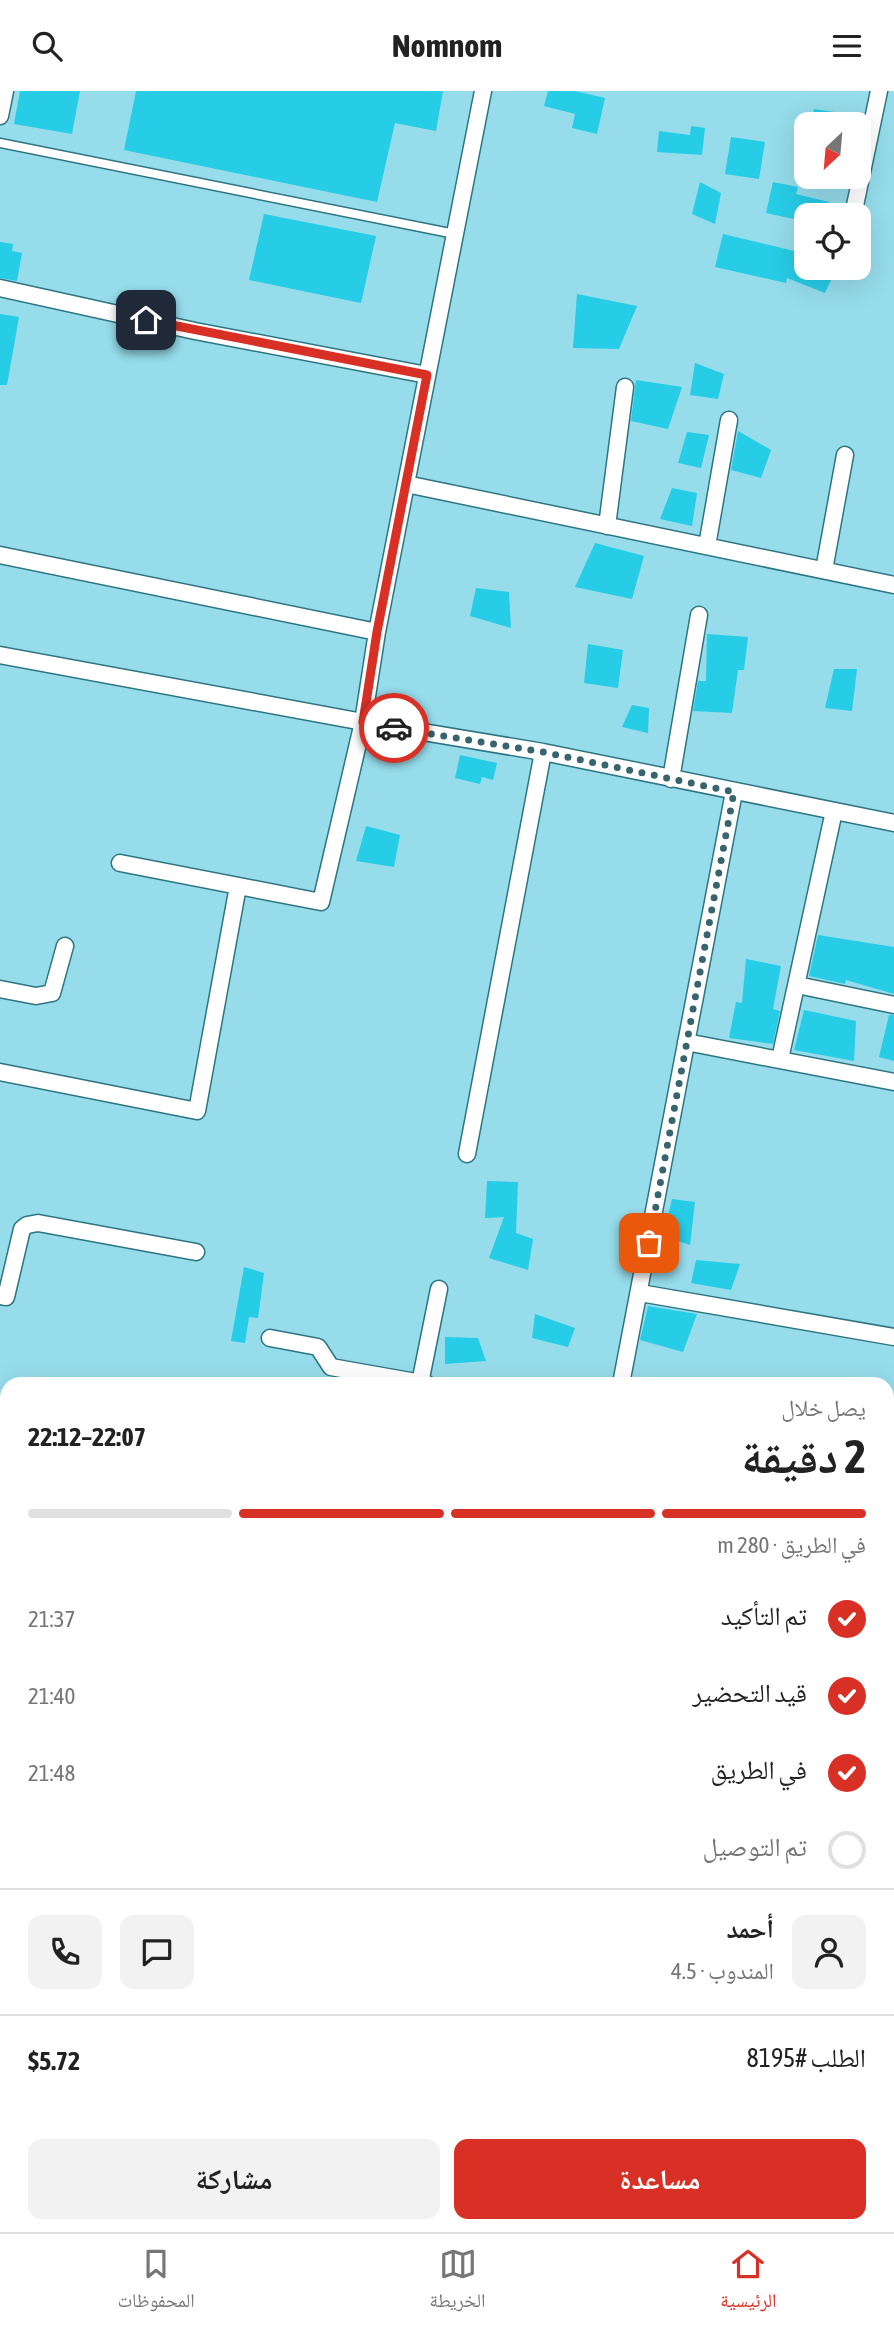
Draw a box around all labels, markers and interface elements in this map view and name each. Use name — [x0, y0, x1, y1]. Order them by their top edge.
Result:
icon: search — [28, 27, 66, 65]
text: Nomnom — [392, 27, 502, 64]
icon: menu — [828, 27, 866, 65]
north arrow — [794, 112, 872, 189]
map controls — [794, 112, 871, 280]
button: locate — [794, 203, 871, 280]
pin — [116, 290, 176, 350]
icon: home — [127, 301, 165, 339]
courier — [359, 693, 429, 763]
icon: car — [375, 709, 413, 747]
pin — [619, 1213, 679, 1273]
icon: bag — [630, 1224, 668, 1262]
text: يصل خلال — [781, 1395, 866, 1421]
text: 22:07–22:12 — [28, 1422, 146, 1452]
text: 2 دقيقة — [741, 1430, 866, 1483]
text: في الطريق · 280 m — [717, 1532, 866, 1558]
icon: check — [828, 1600, 866, 1638]
text: تم التأكيد — [721, 1601, 807, 1631]
text: 21:37 — [28, 1606, 75, 1632]
icon: check — [828, 1677, 866, 1715]
text: قيد التحضير — [692, 1678, 807, 1708]
text: 21:40 — [28, 1683, 75, 1709]
icon: check — [828, 1754, 866, 1792]
text: في الطريق — [710, 1755, 807, 1785]
text: 21:48 — [28, 1760, 75, 1786]
text: تم التوصيل — [702, 1832, 807, 1862]
text: أحمد — [726, 1914, 774, 1944]
button: phone — [28, 1915, 102, 1989]
button: chat — [120, 1915, 194, 1989]
button: person — [792, 1915, 866, 1989]
text: المندوب · 4.5 — [671, 1958, 774, 1984]
text: الطلب #8195 — [746, 2043, 866, 2073]
text: $5.72 — [28, 2046, 80, 2076]
button: مشاركة — [28, 2139, 440, 2219]
button: مساعدة — [454, 2139, 866, 2219]
tab: المحفوظات — [117, 2245, 195, 2319]
tab: الخريطة — [430, 2245, 485, 2319]
tab: الرئيسية — [720, 2245, 777, 2319]

